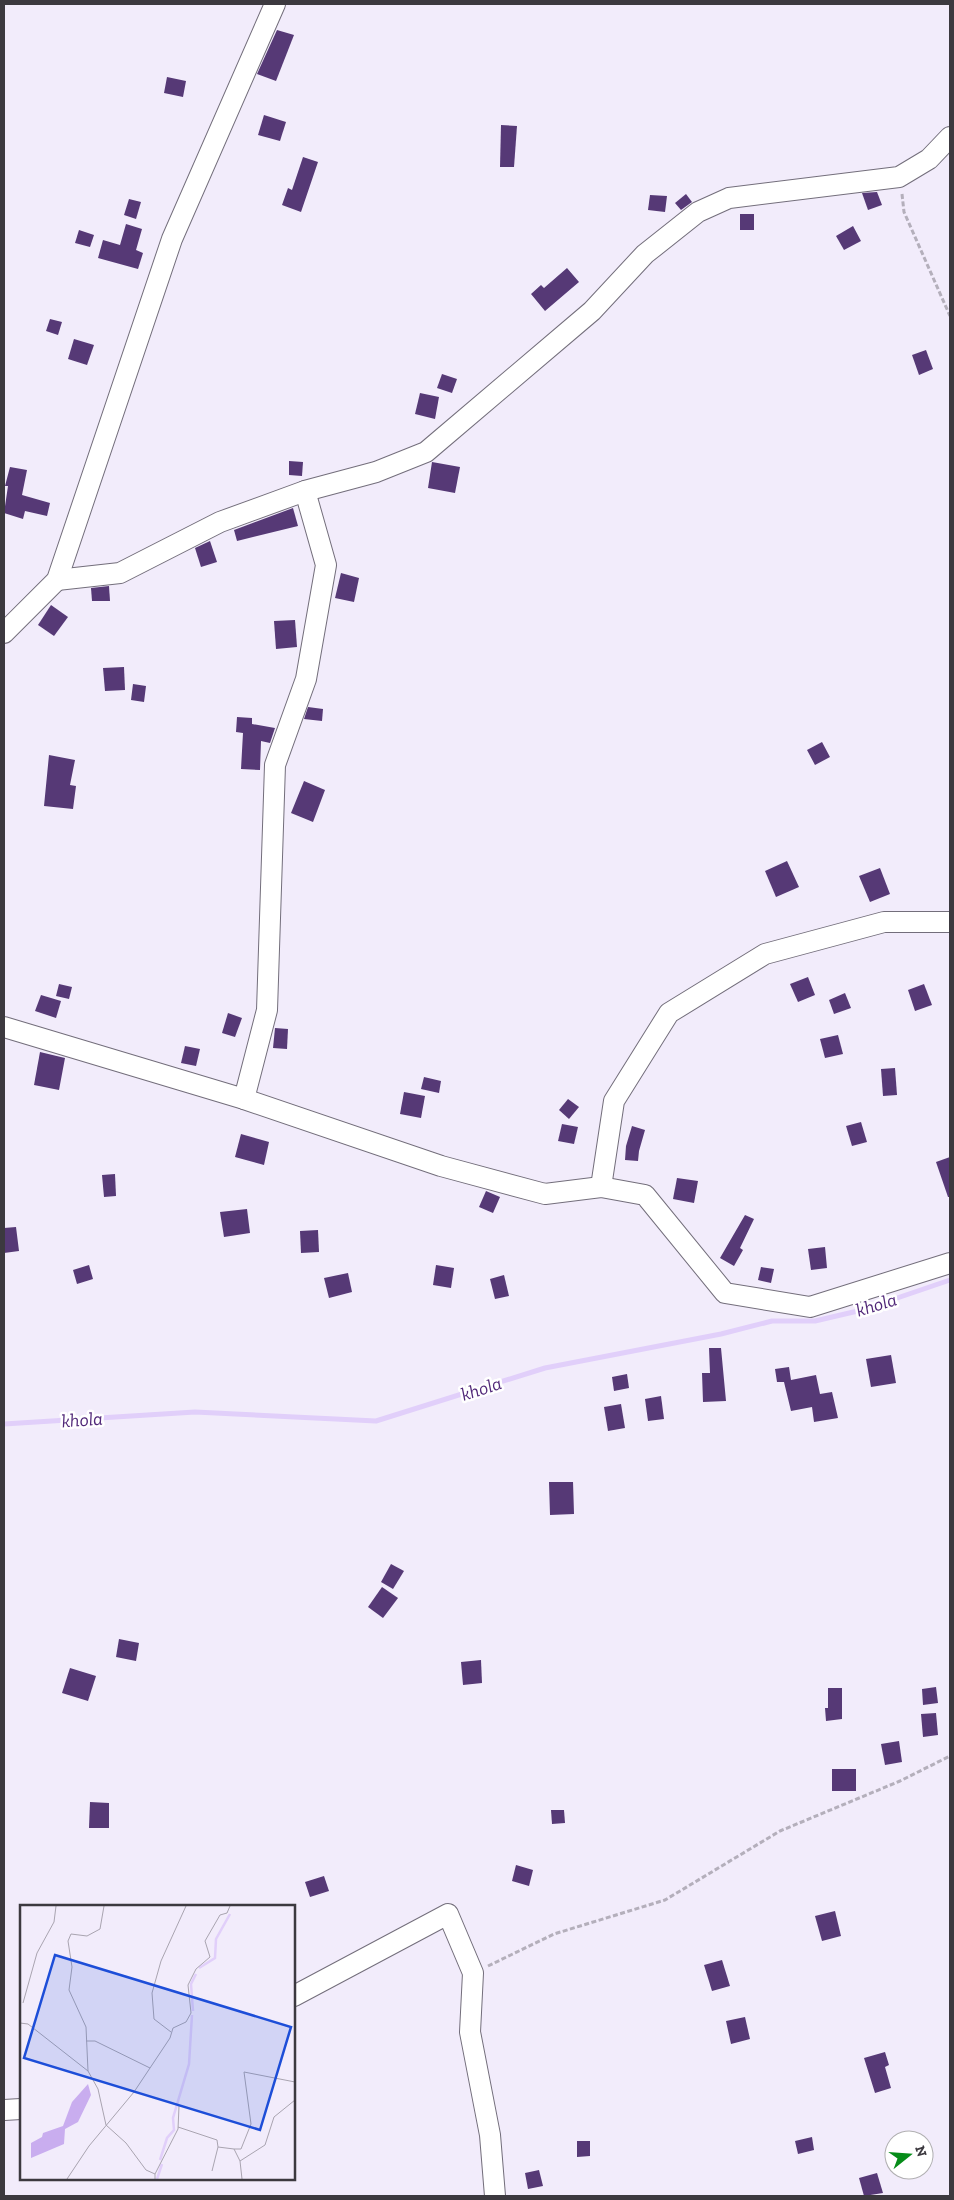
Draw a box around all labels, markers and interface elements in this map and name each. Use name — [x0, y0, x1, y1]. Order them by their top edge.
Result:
water label: khola — [853, 1287, 899, 1322]
water label: khola — [458, 1371, 504, 1406]
water label: khola — [61, 1407, 103, 1432]
inset map — [20, 1905, 295, 2180]
north arrow — [884, 2130, 934, 2180]
text: N — [911, 2144, 931, 2159]

